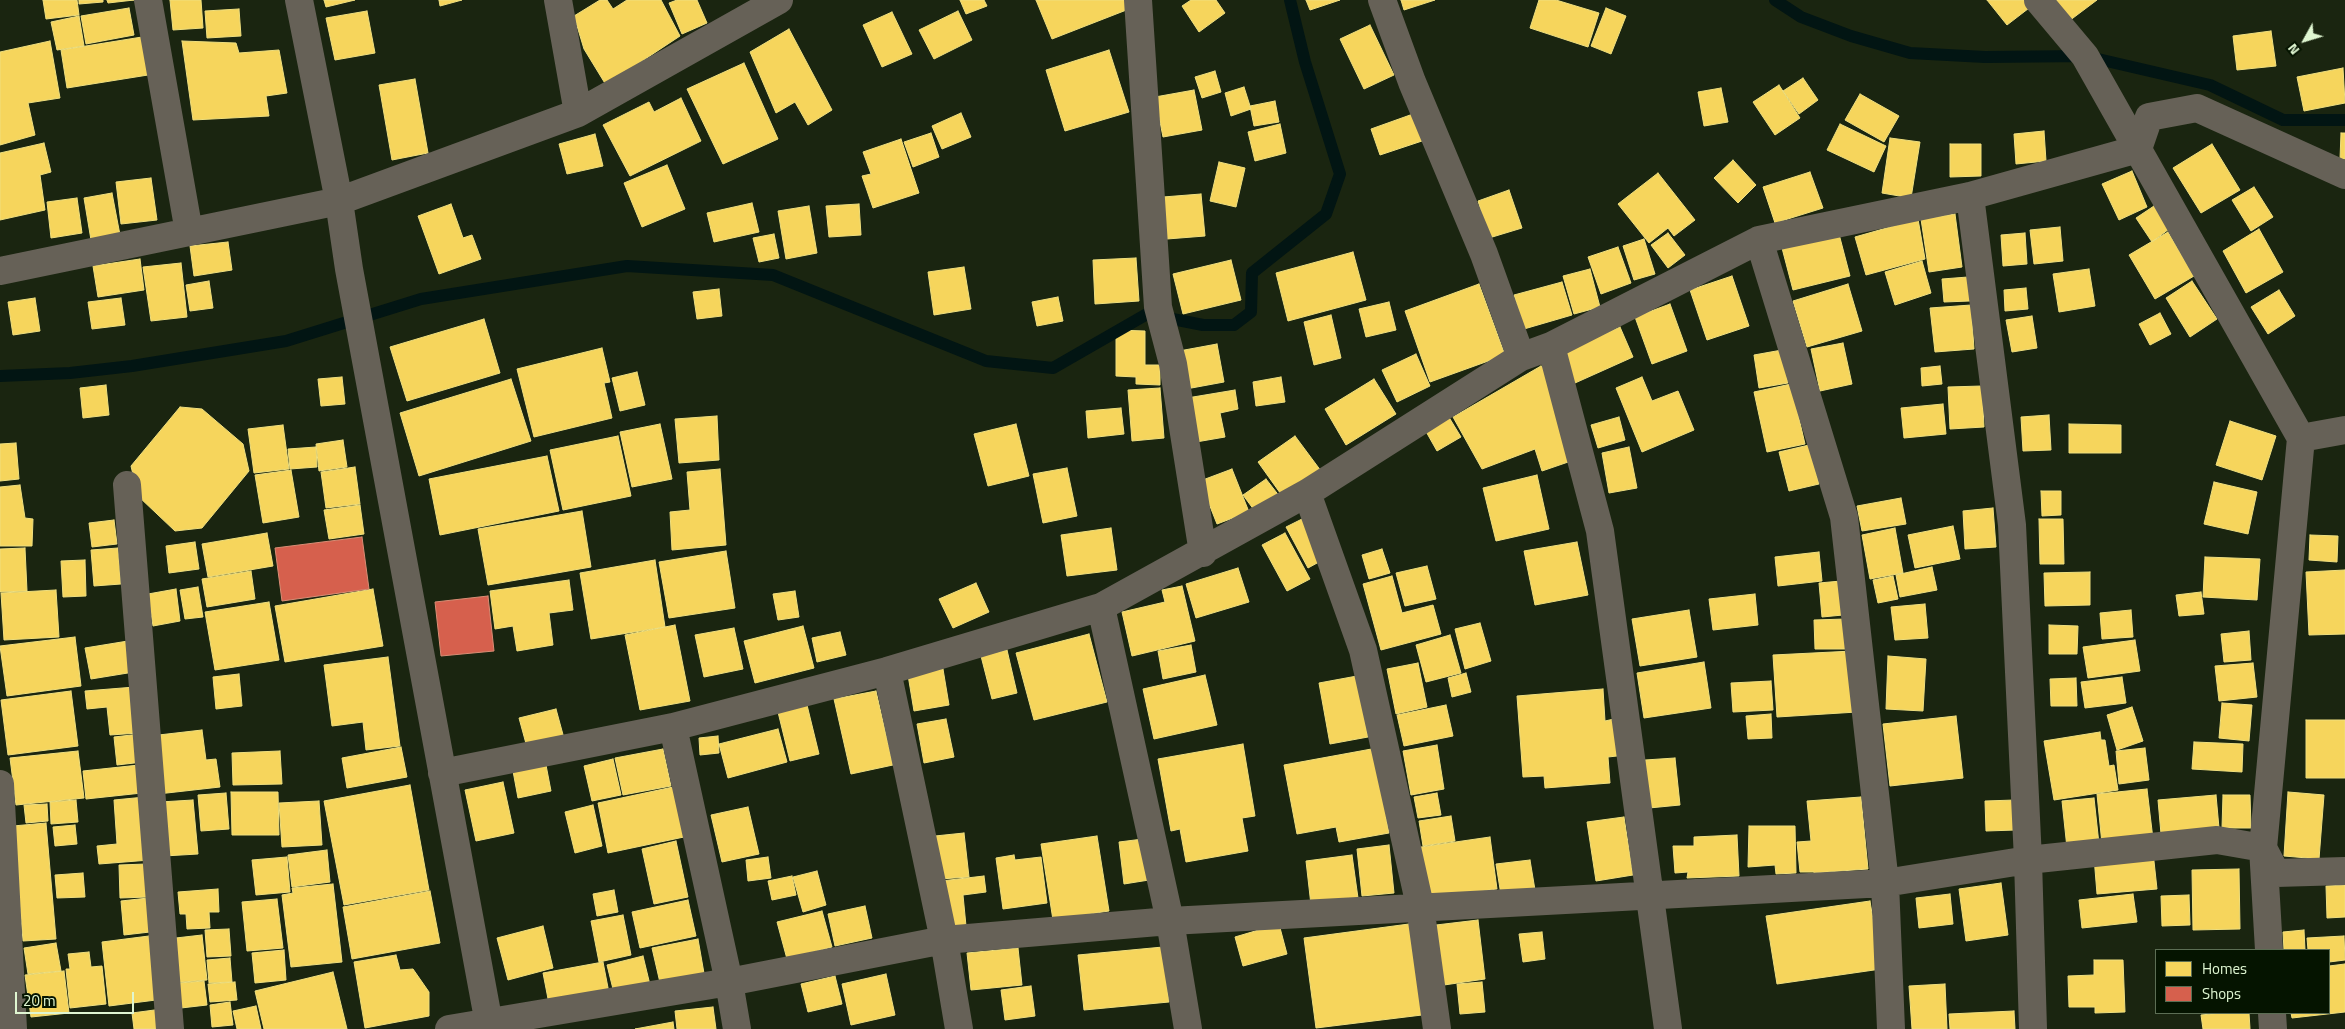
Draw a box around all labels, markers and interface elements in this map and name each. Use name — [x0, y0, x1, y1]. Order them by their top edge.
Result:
north arrow — [2280, 15, 2330, 65]
text: N — [2282, 39, 2304, 60]
legend — [2155, 949, 2330, 1014]
text: Homes — [2202, 957, 2247, 980]
scale bar — [18, 982, 136, 1014]
text: Shops — [2202, 982, 2241, 1005]
text: 20 m — [23, 989, 56, 1012]

